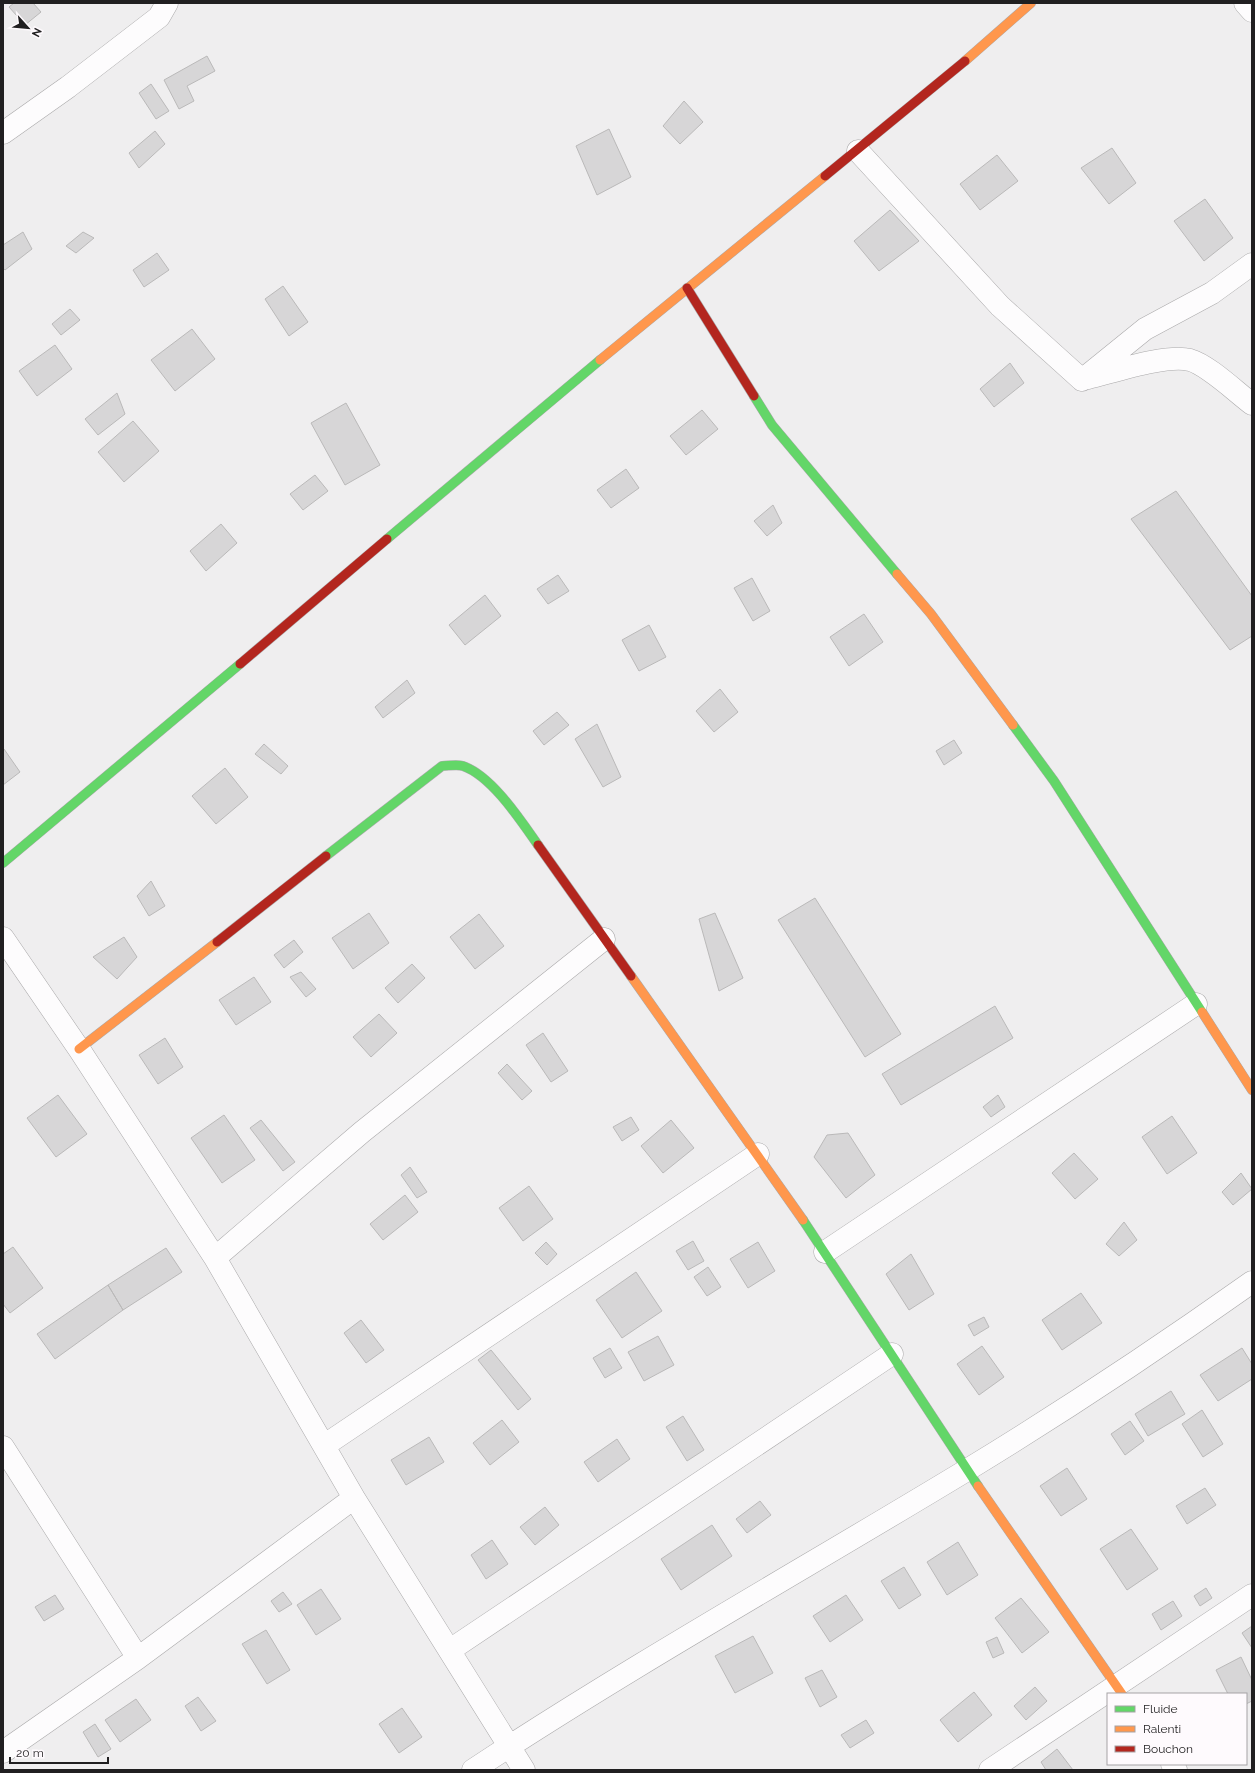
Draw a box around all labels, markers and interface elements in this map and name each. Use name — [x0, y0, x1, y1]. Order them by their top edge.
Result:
north arrow — [8, 8, 48, 48]
text: N — [29, 26, 44, 39]
legend — [1107, 1693, 1247, 1765]
text: Fluide — [1143, 1702, 1178, 1716]
text: Ralenti — [1143, 1722, 1181, 1736]
scale bar — [10, 1739, 108, 1765]
text: Bouchon — [1143, 1742, 1193, 1756]
text: 20 m — [16, 1746, 44, 1760]

